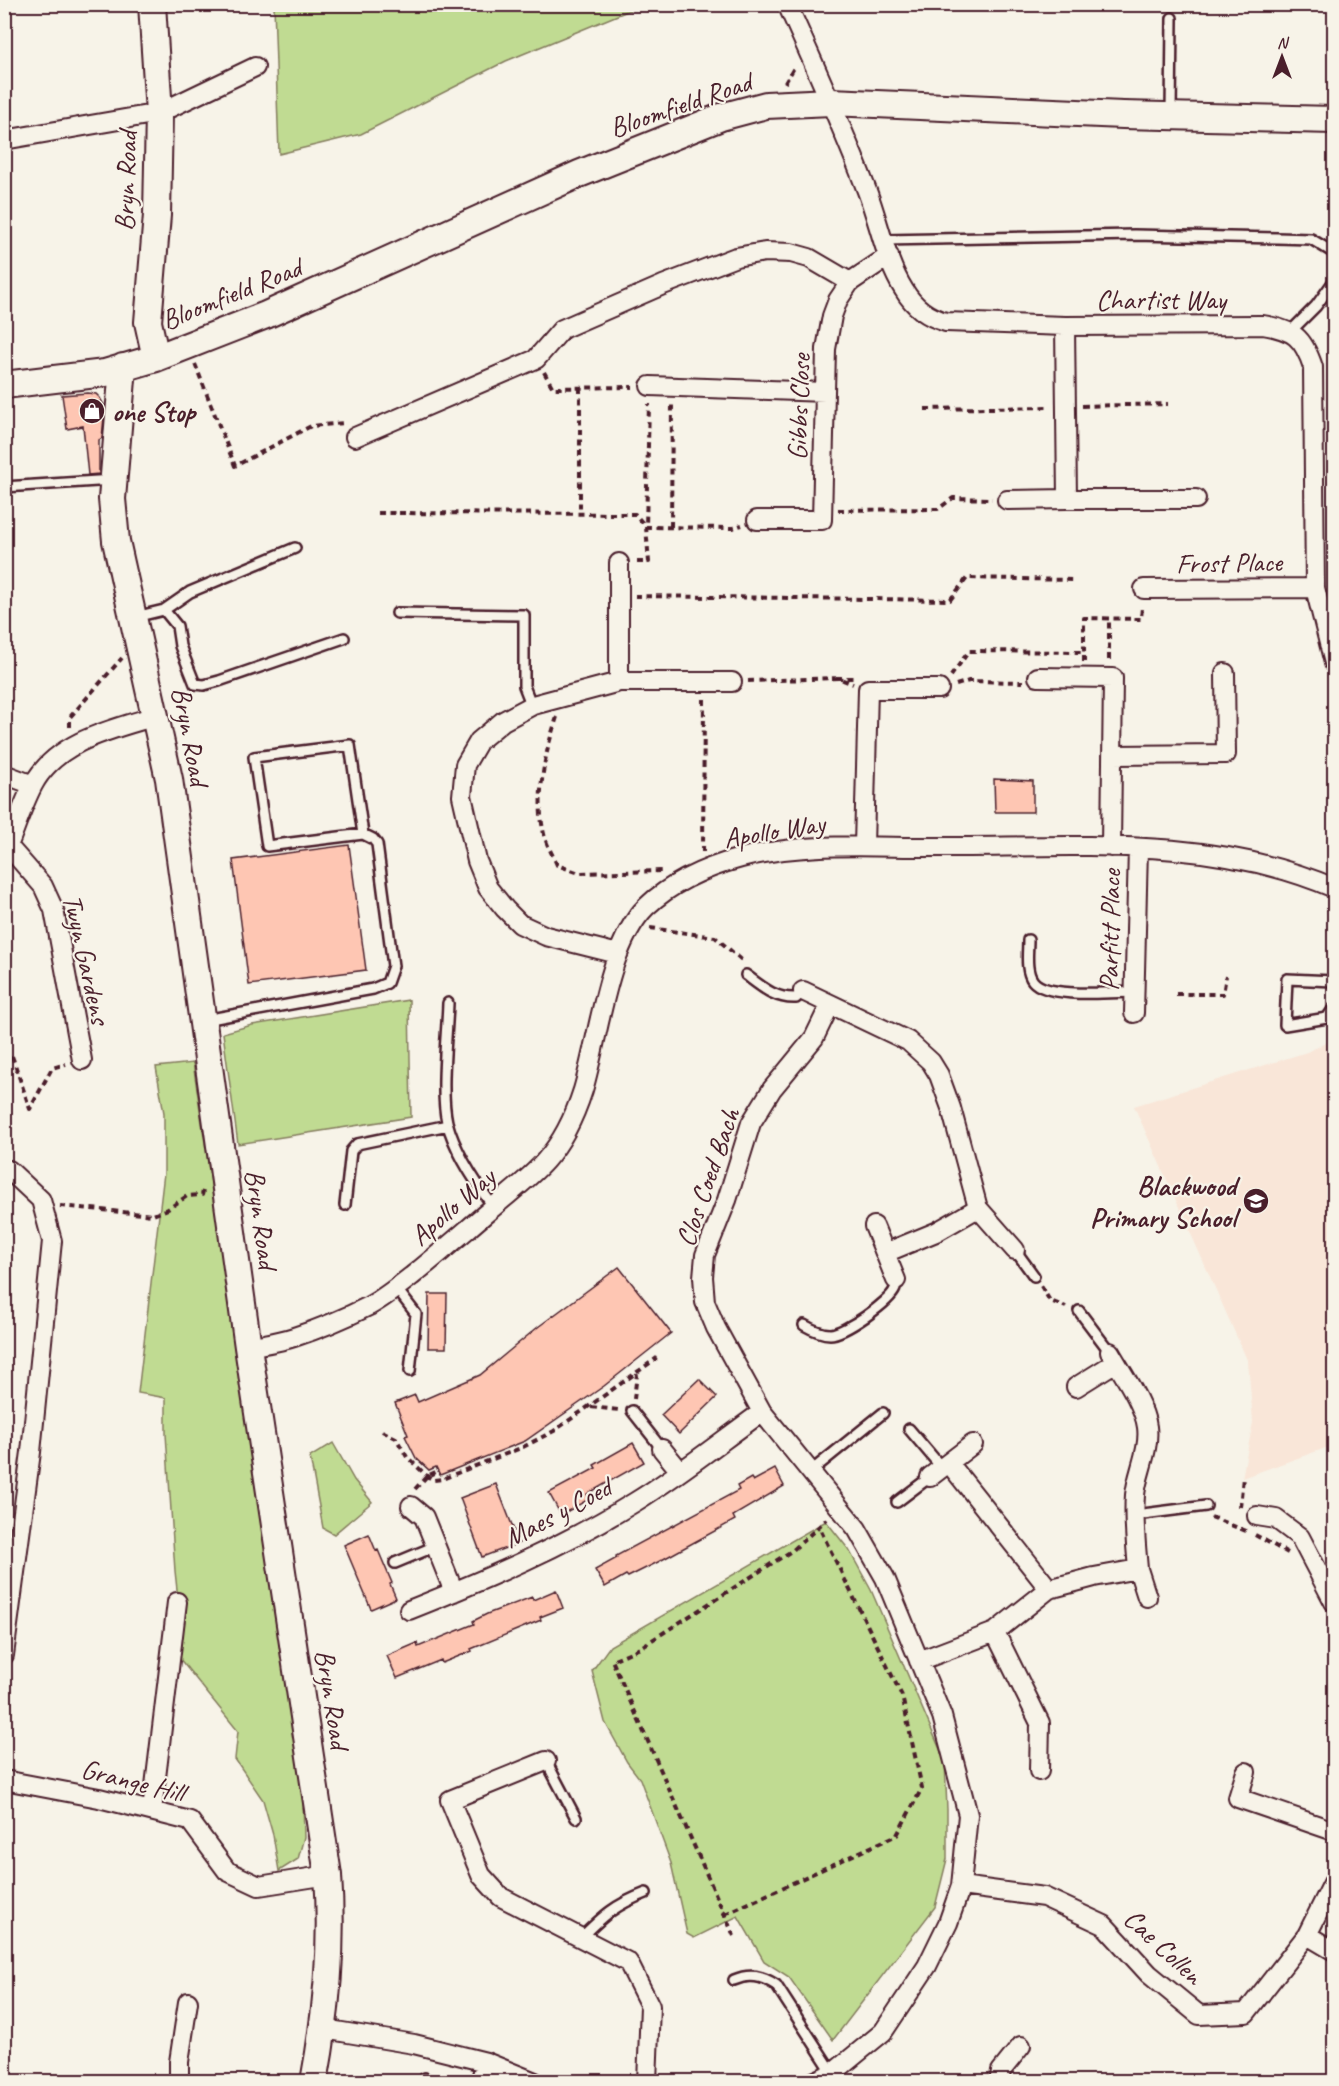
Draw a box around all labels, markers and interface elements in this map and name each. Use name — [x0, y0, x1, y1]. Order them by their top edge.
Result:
north arrow — [1252, 27, 1312, 87]
text: N — [1277, 33, 1290, 53]
street label: Bloomfield Road — [605, 63, 760, 145]
street label: Bryn Road — [106, 127, 145, 231]
street label: Bloomfield Road — [156, 248, 310, 337]
street label: Chartist Way — [1096, 282, 1228, 317]
street label: Gibbs Close — [779, 351, 818, 461]
place label: one Stop — [112, 394, 197, 429]
shop icon: one Stop — [77, 396, 107, 426]
street label: Frost Place — [1176, 544, 1284, 581]
street label: Bryn Road — [164, 684, 218, 792]
street label: Apollo Way — [721, 805, 830, 856]
street label: Parfitt Place — [1091, 867, 1128, 991]
street label: Twyn Gardens — [55, 891, 119, 1030]
street label: Clos Coed Bach — [668, 1102, 748, 1251]
street label: Apollo Way — [402, 1158, 504, 1253]
street label: Bryn Road — [237, 1167, 286, 1275]
place label: Blackwood Primary School — [1090, 1168, 1242, 1235]
school or university icon: Blackwood Primary School — [1241, 1186, 1271, 1216]
street label: Maes y Coed — [497, 1468, 621, 1555]
street label: Bryn Road — [307, 1647, 358, 1755]
street label: Grange Hill — [78, 1751, 193, 1811]
street label: Cae Collen — [1117, 1901, 1212, 1993]

